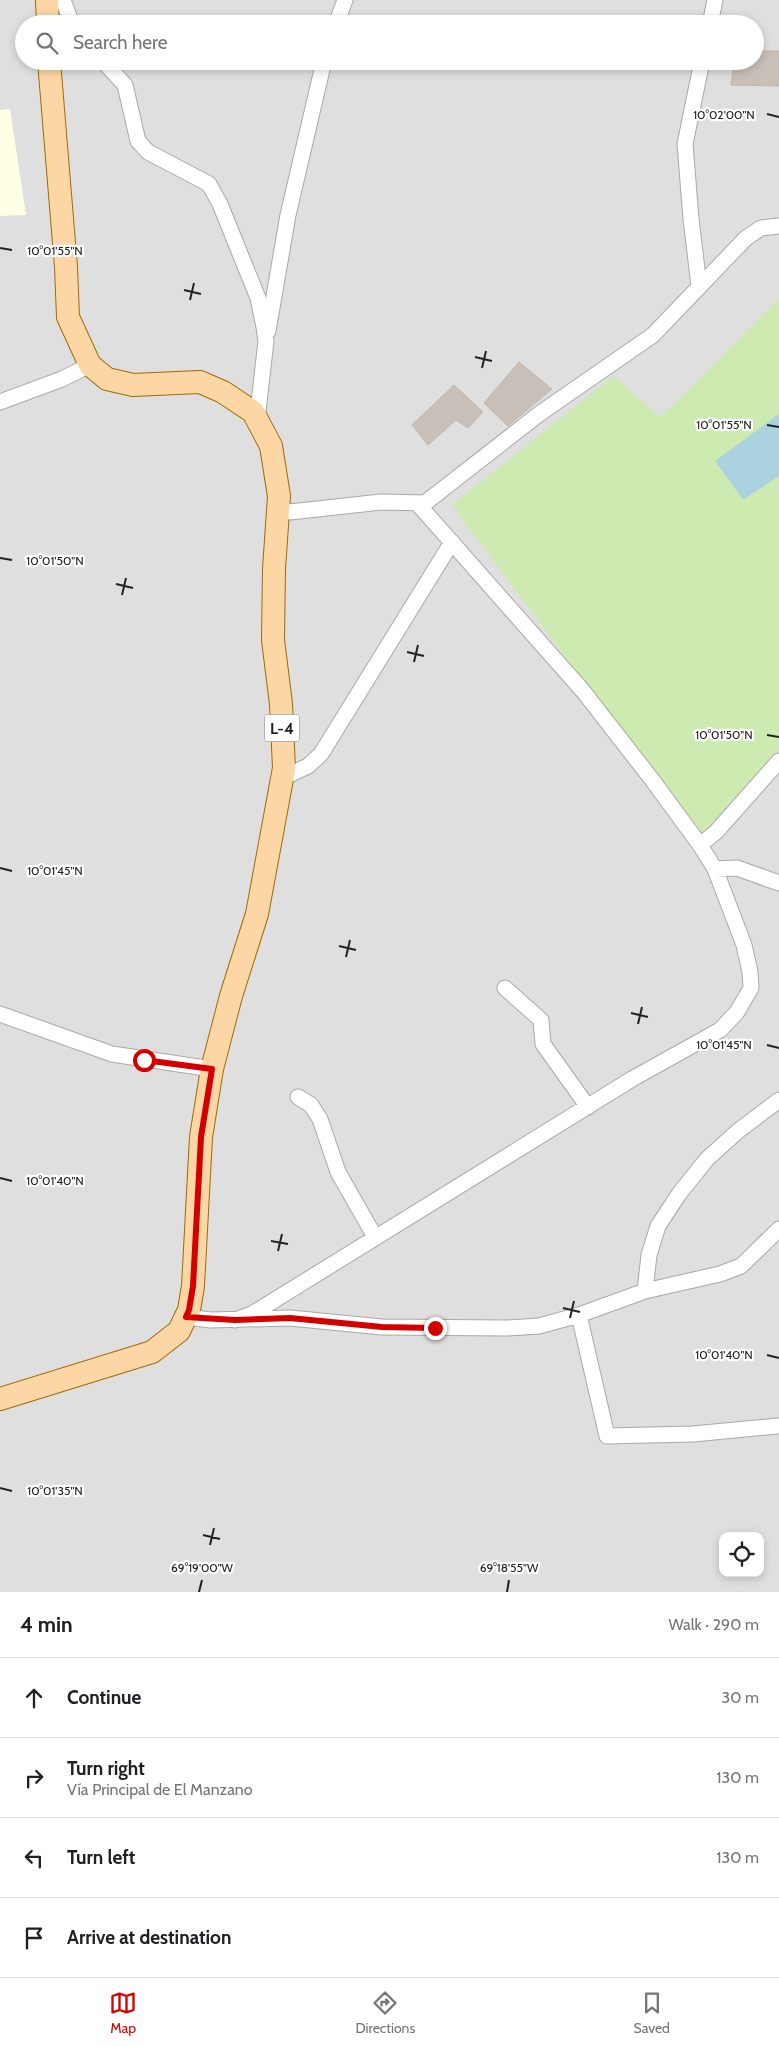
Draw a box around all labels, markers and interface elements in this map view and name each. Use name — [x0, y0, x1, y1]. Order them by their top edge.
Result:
search box — [15, 15, 764, 70]
icon: search — [33, 29, 61, 57]
text: Search here — [73, 31, 167, 54]
text: 10°02'00"N — [693, 107, 755, 122]
text: 10°01'55"N — [27, 243, 83, 258]
text: 10°01'55"N — [696, 417, 752, 432]
text: 10°01'50"N — [26, 553, 84, 568]
road number: L-4 — [264, 714, 300, 741]
text: 10°01'50"N — [695, 727, 753, 742]
text: 10°01'45"N — [27, 863, 83, 878]
text: 10°01'45"N — [696, 1037, 752, 1052]
route start — [133, 1049, 156, 1072]
text: 10°01'40"N — [26, 1173, 84, 1188]
route end — [424, 1317, 447, 1340]
text: 10°01'40"N — [695, 1347, 753, 1362]
text: 10°01'35"N — [27, 1483, 83, 1498]
map controls — [719, 1532, 764, 1577]
button: locate — [719, 1532, 764, 1577]
text: 69°19'00"W — [171, 1560, 234, 1575]
text: 69°18'55"W — [480, 1560, 539, 1575]
text: 4 min — [20, 1612, 73, 1637]
text: Walk · 290 m — [669, 1615, 759, 1634]
icon: ahead — [20, 1684, 48, 1712]
text: Continue — [67, 1686, 141, 1709]
text: 30 m — [722, 1688, 759, 1707]
text: Turn right — [67, 1757, 145, 1780]
icon: right — [20, 1764, 48, 1792]
text: 130 m — [716, 1768, 759, 1787]
text: Vía Principal de El Manzano — [67, 1780, 253, 1799]
icon: left — [20, 1844, 48, 1872]
text: Turn left — [67, 1846, 135, 1869]
text: 130 m — [716, 1848, 759, 1867]
icon: arrive — [20, 1924, 48, 1952]
text: Arrive at destination — [67, 1926, 231, 1949]
tab: Map — [109, 1989, 137, 2037]
tab: Directions — [355, 1989, 415, 2037]
tab: Saved — [633, 1989, 670, 2037]

